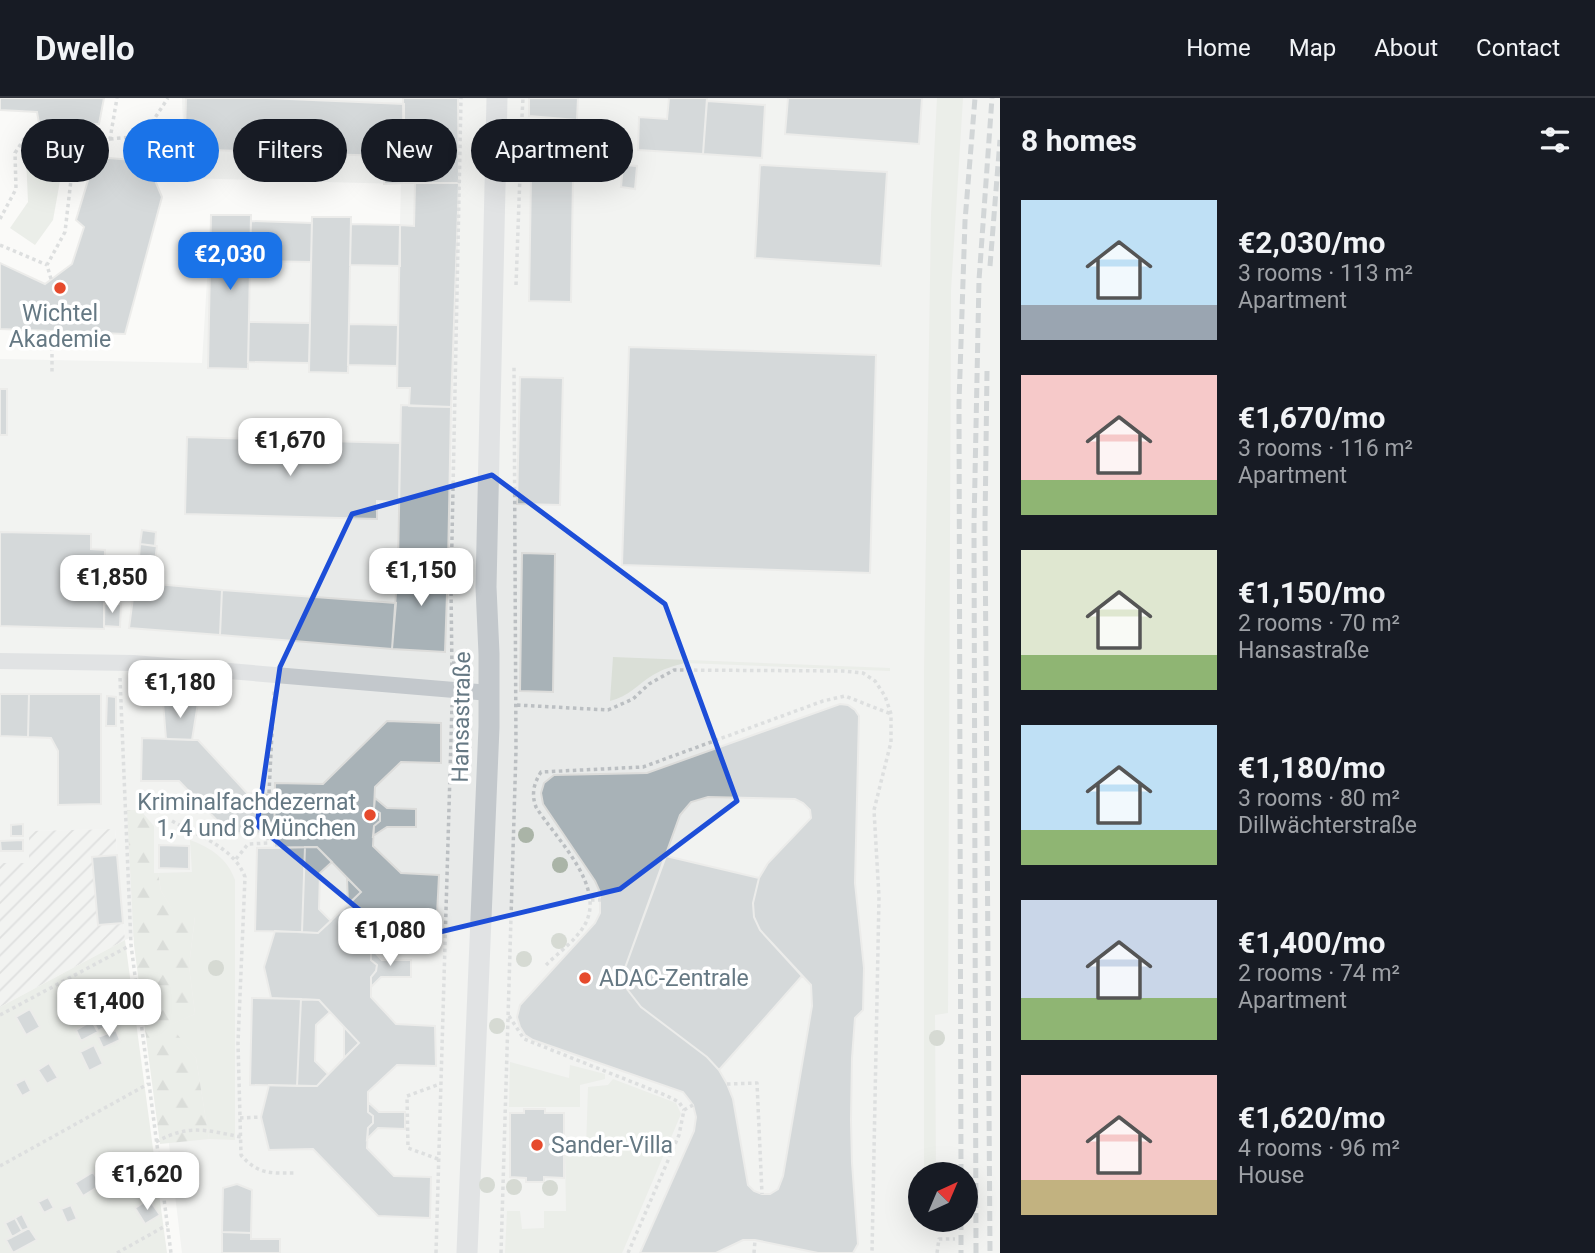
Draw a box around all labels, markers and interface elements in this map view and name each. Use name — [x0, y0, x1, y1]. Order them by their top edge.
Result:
text: Dwello — [35, 29, 135, 68]
text: Home — [1186, 34, 1251, 62]
text: Map — [1289, 34, 1336, 62]
text: About — [1374, 34, 1438, 62]
text: Contact — [1476, 34, 1560, 62]
chip: Buy — [21, 119, 109, 182]
chip: Rent — [123, 119, 219, 182]
chip: Filters — [233, 119, 347, 182]
chip: New — [361, 119, 457, 182]
chip: Apartment — [471, 119, 633, 182]
icon: filters — [1536, 121, 1574, 159]
text: 8 homes — [1021, 123, 1137, 158]
text: €2,030/mo — [1238, 225, 1386, 260]
icon: home — [1077, 228, 1161, 312]
pin: €2,030 — [173, 232, 287, 292]
text: €2,030 — [194, 241, 266, 268]
text: 3 rooms · 113 m² — [1238, 260, 1413, 287]
marker: Wichtel Akademie — [52, 280, 68, 296]
text: Apartment — [1238, 287, 1347, 314]
place label: Wichtel Akademie — [9, 300, 111, 353]
text: €1,670/mo — [1238, 400, 1386, 435]
icon: home — [1077, 403, 1161, 487]
pin: €1,670 — [233, 418, 347, 478]
text: €1,670 — [254, 427, 326, 454]
text: 3 rooms · 116 m² — [1238, 435, 1413, 462]
text: Apartment — [1238, 462, 1347, 489]
pin: €1,150 — [364, 548, 478, 608]
pin: €1,850 — [55, 556, 169, 615]
text: €1,150 — [385, 557, 457, 584]
text: €1,850 — [76, 564, 148, 591]
text: €1,150/mo — [1238, 575, 1386, 610]
icon: home — [1077, 578, 1161, 662]
text: 2 rooms · 70 m² — [1238, 610, 1400, 637]
text: Hansastraße — [1238, 637, 1369, 664]
street label: Hansastraße — [447, 651, 476, 783]
pin: €1,180 — [123, 660, 237, 720]
text: €1,180 — [144, 669, 216, 696]
text: €1,180/mo — [1238, 750, 1386, 785]
icon: home — [1077, 753, 1161, 837]
text: 3 rooms · 80 m² — [1238, 785, 1400, 812]
place label: Kriminalfachdezernat 1, 4 und 8 München — [137, 789, 356, 842]
marker: Kriminalfachdezernat 1, 4 und 8 München — [362, 807, 378, 823]
text: Dillwächterstraße — [1238, 812, 1417, 839]
pin: €1,080 — [333, 908, 447, 968]
text: €1,080 — [354, 917, 426, 944]
text: €1,400/mo — [1238, 925, 1386, 960]
icon: home — [1077, 928, 1161, 1012]
text: 2 rooms · 74 m² — [1238, 960, 1400, 987]
place label: ADAC-Zentrale — [599, 965, 749, 992]
marker: ADAC-Zentrale — [577, 970, 593, 986]
pin: €1,400 — [52, 979, 166, 1039]
text: Apartment — [1238, 987, 1347, 1014]
text: €1,400 — [73, 988, 145, 1015]
text: €1,620/mo — [1238, 1100, 1386, 1135]
icon: home — [1077, 1103, 1161, 1187]
place label: Sander-Villa — [551, 1132, 673, 1159]
text: 4 rooms · 96 m² — [1238, 1135, 1400, 1162]
marker: Sander-Villa — [529, 1137, 545, 1153]
pin: €1,620 — [90, 1152, 204, 1212]
text: €1,620 — [111, 1161, 183, 1188]
north arrow — [908, 1162, 978, 1232]
map controls — [908, 1162, 978, 1232]
text: House — [1238, 1162, 1304, 1189]

